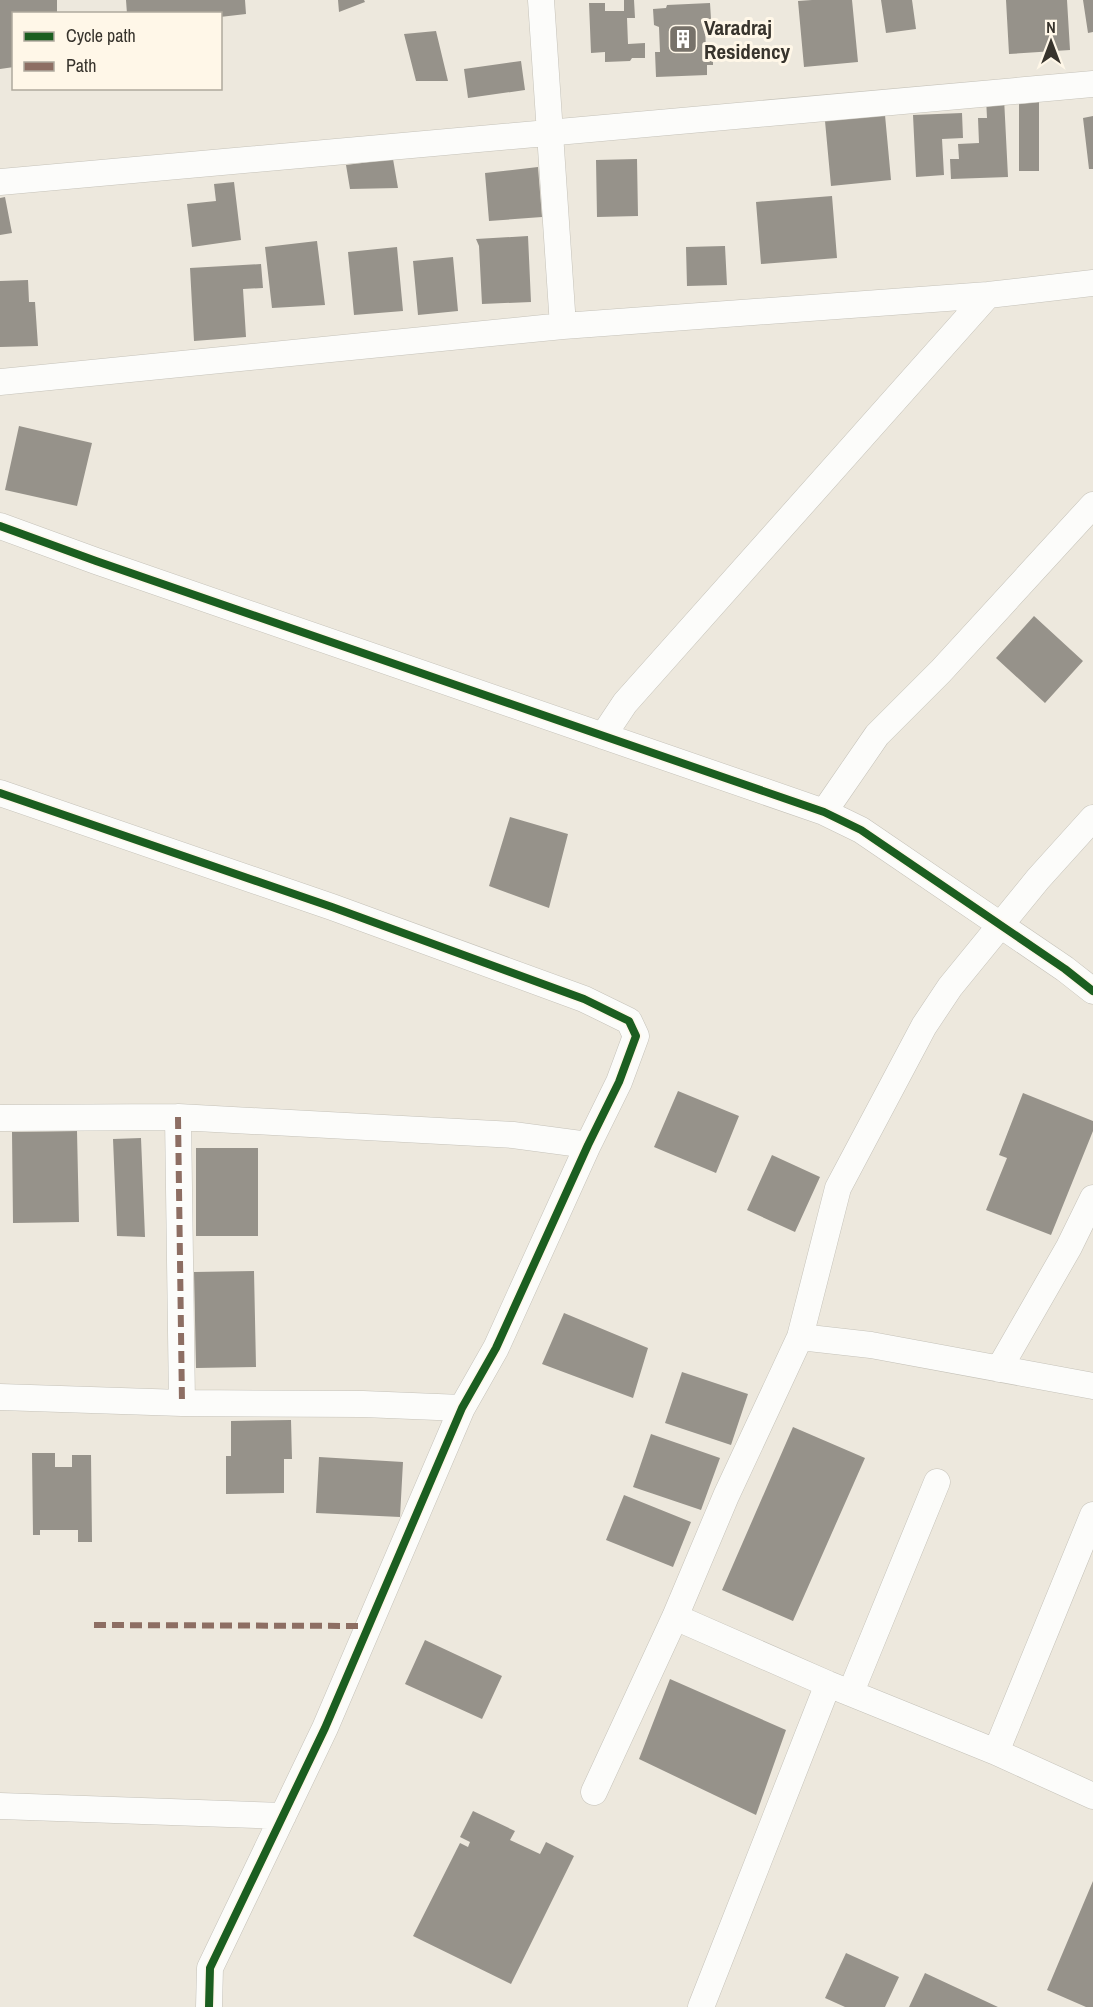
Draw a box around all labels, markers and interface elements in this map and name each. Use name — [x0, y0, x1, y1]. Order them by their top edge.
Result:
legend — [12, 12, 222, 90]
north arrow — [1021, 12, 1081, 72]
place label: Varadraj Residency — [704, 13, 791, 66]
text: N — [1046, 16, 1056, 38]
text: Cycle path — [66, 23, 136, 48]
building icon: Varadraj Residency — [667, 23, 699, 55]
text: Path — [66, 53, 96, 78]

